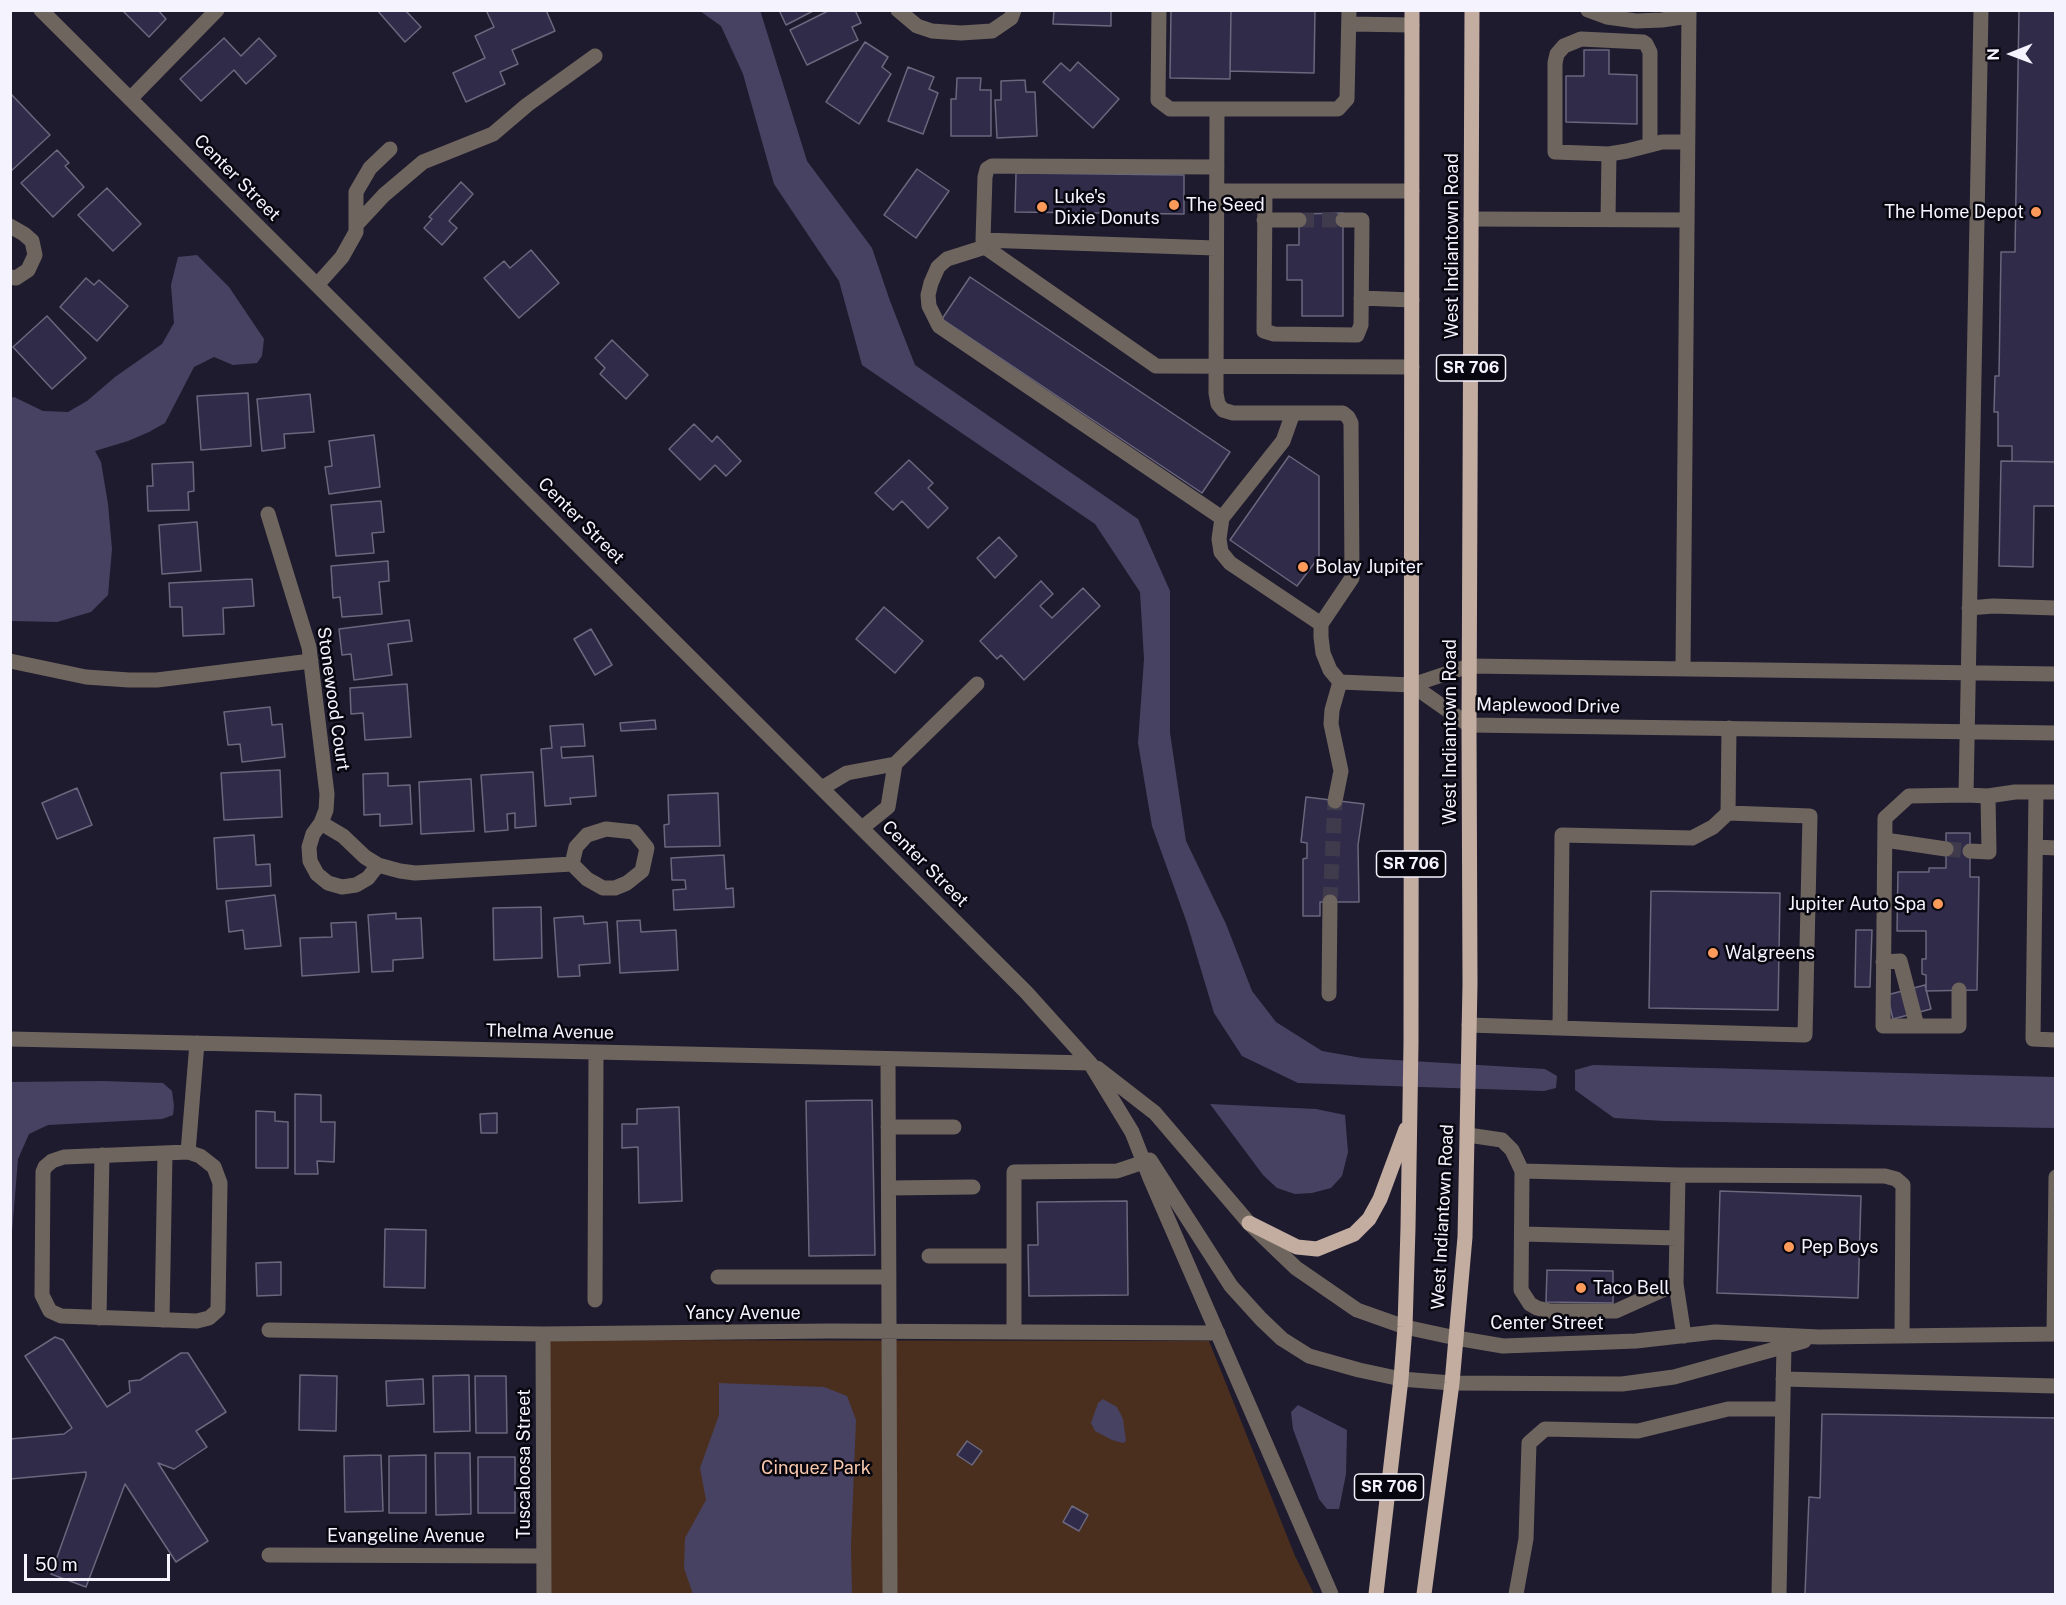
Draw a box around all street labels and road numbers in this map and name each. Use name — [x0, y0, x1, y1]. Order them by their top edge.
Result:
street label: Center Street — [189, 130, 285, 226]
street label: West Indiantown Road — [1441, 153, 1463, 339]
road number: SR 706 — [1436, 355, 1506, 381]
street label: Center Street — [533, 473, 629, 569]
street label: Stonewood Court — [312, 626, 354, 772]
street label: West Indiantown Road — [1439, 639, 1461, 825]
street label: Maplewood Drive — [1476, 694, 1620, 718]
street label: Center Street — [877, 816, 973, 912]
road number: SR 706 — [1376, 851, 1446, 877]
street label: Thelma Avenue — [486, 1020, 614, 1044]
street label: West Indiantown Road — [1427, 1124, 1459, 1310]
street label: Yancy Avenue — [685, 1302, 801, 1324]
street label: Center Street — [1490, 1312, 1604, 1334]
street label: Tuscaloosa Street — [513, 1389, 535, 1539]
road number: SR 706 — [1354, 1474, 1424, 1500]
street label: Evangeline Avenue — [327, 1525, 485, 1547]

